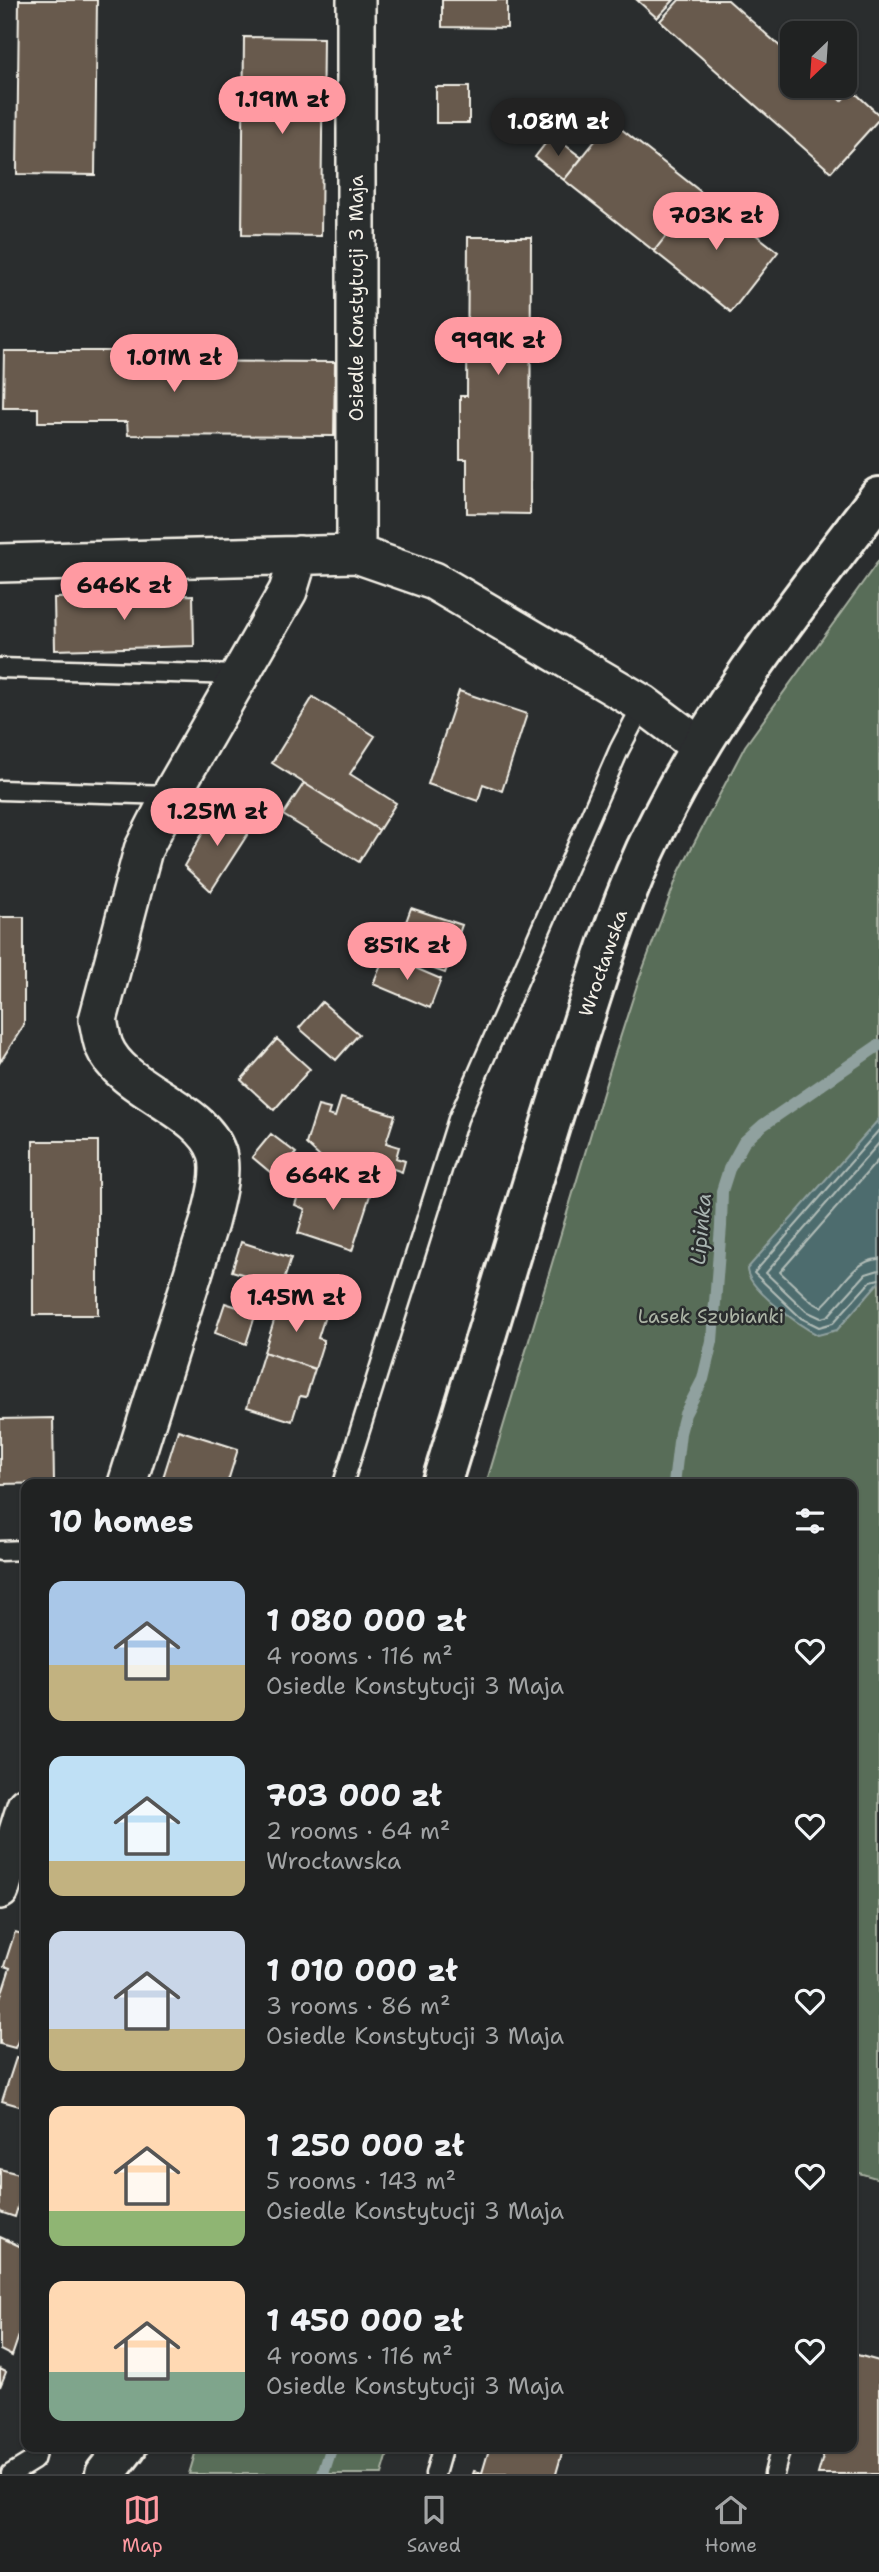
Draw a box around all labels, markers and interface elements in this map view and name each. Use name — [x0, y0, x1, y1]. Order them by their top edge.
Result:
north arrow — [780, 21, 858, 98]
map controls — [780, 21, 857, 98]
pin: 1.19M zł — [210, 76, 354, 136]
text: 1.19M zł — [235, 84, 329, 114]
pin: 1.08M zł — [486, 99, 630, 158]
text: 1.08M zł — [507, 106, 609, 136]
street label: Osiedle Konstytucji 3 Maja — [344, 175, 369, 421]
pin: 703K zł — [651, 192, 781, 252]
text: 703K zł — [669, 200, 763, 230]
pin: 999K zł — [433, 318, 563, 377]
text: 999K zł — [451, 325, 545, 355]
pin: 1.01M zł — [102, 334, 246, 394]
text: 1.01M zł — [126, 342, 222, 372]
pin: 646K zł — [59, 562, 189, 622]
text: 646K zł — [77, 570, 171, 600]
pin: 1.25M zł — [145, 788, 289, 848]
text: 1.25M zł — [167, 796, 267, 826]
street label: Wrocławska — [573, 906, 633, 1020]
pin: 851K zł — [342, 922, 472, 982]
text: 851K zł — [364, 930, 450, 960]
pin: 664K zł — [268, 1152, 398, 1212]
text: 664K zł — [285, 1160, 381, 1190]
water label: Lipinka — [684, 1192, 718, 1266]
pin: 1.45M zł — [224, 1274, 368, 1334]
text: 1.45M zł — [246, 1282, 346, 1312]
park label: Lasek Szubianki — [638, 1304, 784, 1329]
text: 10 homes — [49, 1501, 194, 1542]
icon: filters — [791, 1502, 829, 1540]
text: 1 080 000 zł — [266, 1600, 467, 1641]
icon: home — [105, 1609, 189, 1693]
icon: heart — [791, 1632, 829, 1670]
text: 4 rooms · 116 m² — [266, 1641, 453, 1671]
text: Osiedle Konstytucji 3 Maja — [266, 1671, 564, 1701]
text: 703 000 zł — [266, 1775, 442, 1816]
icon: home — [105, 1784, 189, 1868]
icon: heart — [791, 1807, 829, 1845]
text: 2 rooms · 64 m² — [266, 1816, 450, 1846]
text: Wrocławska — [266, 1846, 401, 1876]
text: 1 010 000 zł — [266, 1950, 458, 1991]
icon: home — [105, 1959, 189, 2043]
icon: heart — [791, 1982, 829, 2020]
text: 3 rooms · 86 m² — [266, 1991, 451, 2021]
text: Osiedle Konstytucji 3 Maja — [266, 2021, 564, 2051]
text: 1 250 000 zł — [266, 2125, 464, 2166]
icon: home — [105, 2134, 189, 2218]
icon: heart — [791, 2157, 829, 2195]
text: 5 rooms · 143 m² — [266, 2166, 456, 2196]
text: Osiedle Konstytucji 3 Maja — [266, 2196, 564, 2226]
text: 1 450 000 zł — [266, 2300, 463, 2341]
icon: home — [105, 2309, 189, 2393]
icon: heart — [791, 2332, 829, 2370]
text: 4 rooms · 116 m² — [266, 2341, 453, 2371]
text: Osiedle Konstytucji 3 Maja — [266, 2371, 564, 2401]
tab: Map — [122, 2491, 163, 2558]
tab: Saved — [407, 2491, 461, 2558]
tab: Home — [705, 2491, 757, 2558]

